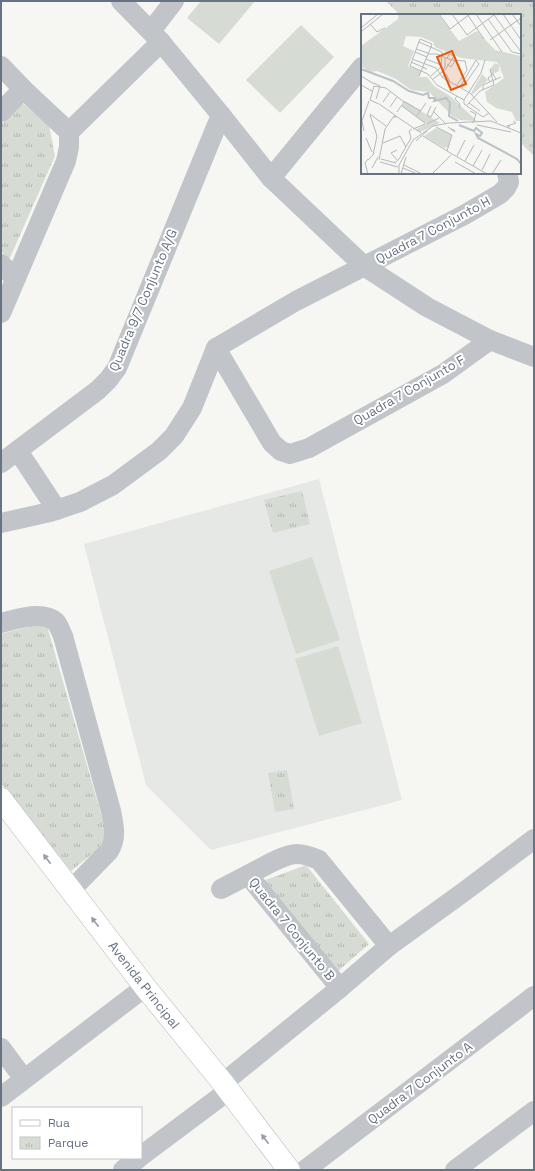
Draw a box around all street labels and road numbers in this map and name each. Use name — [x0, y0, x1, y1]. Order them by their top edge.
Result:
street label: Quadra 7 Conjunto H — [373, 193, 493, 267]
street label: Quadra 9/7 Conjunto A/G — [105, 226, 181, 374]
street label: Quadra 7 Conjunto F — [350, 351, 468, 429]
street label: Quadra 7 Conjunto B — [245, 874, 339, 984]
street label: Avenida Principal — [104, 938, 184, 1032]
street label: Quadra 7 Conjunto A — [364, 1038, 476, 1128]

